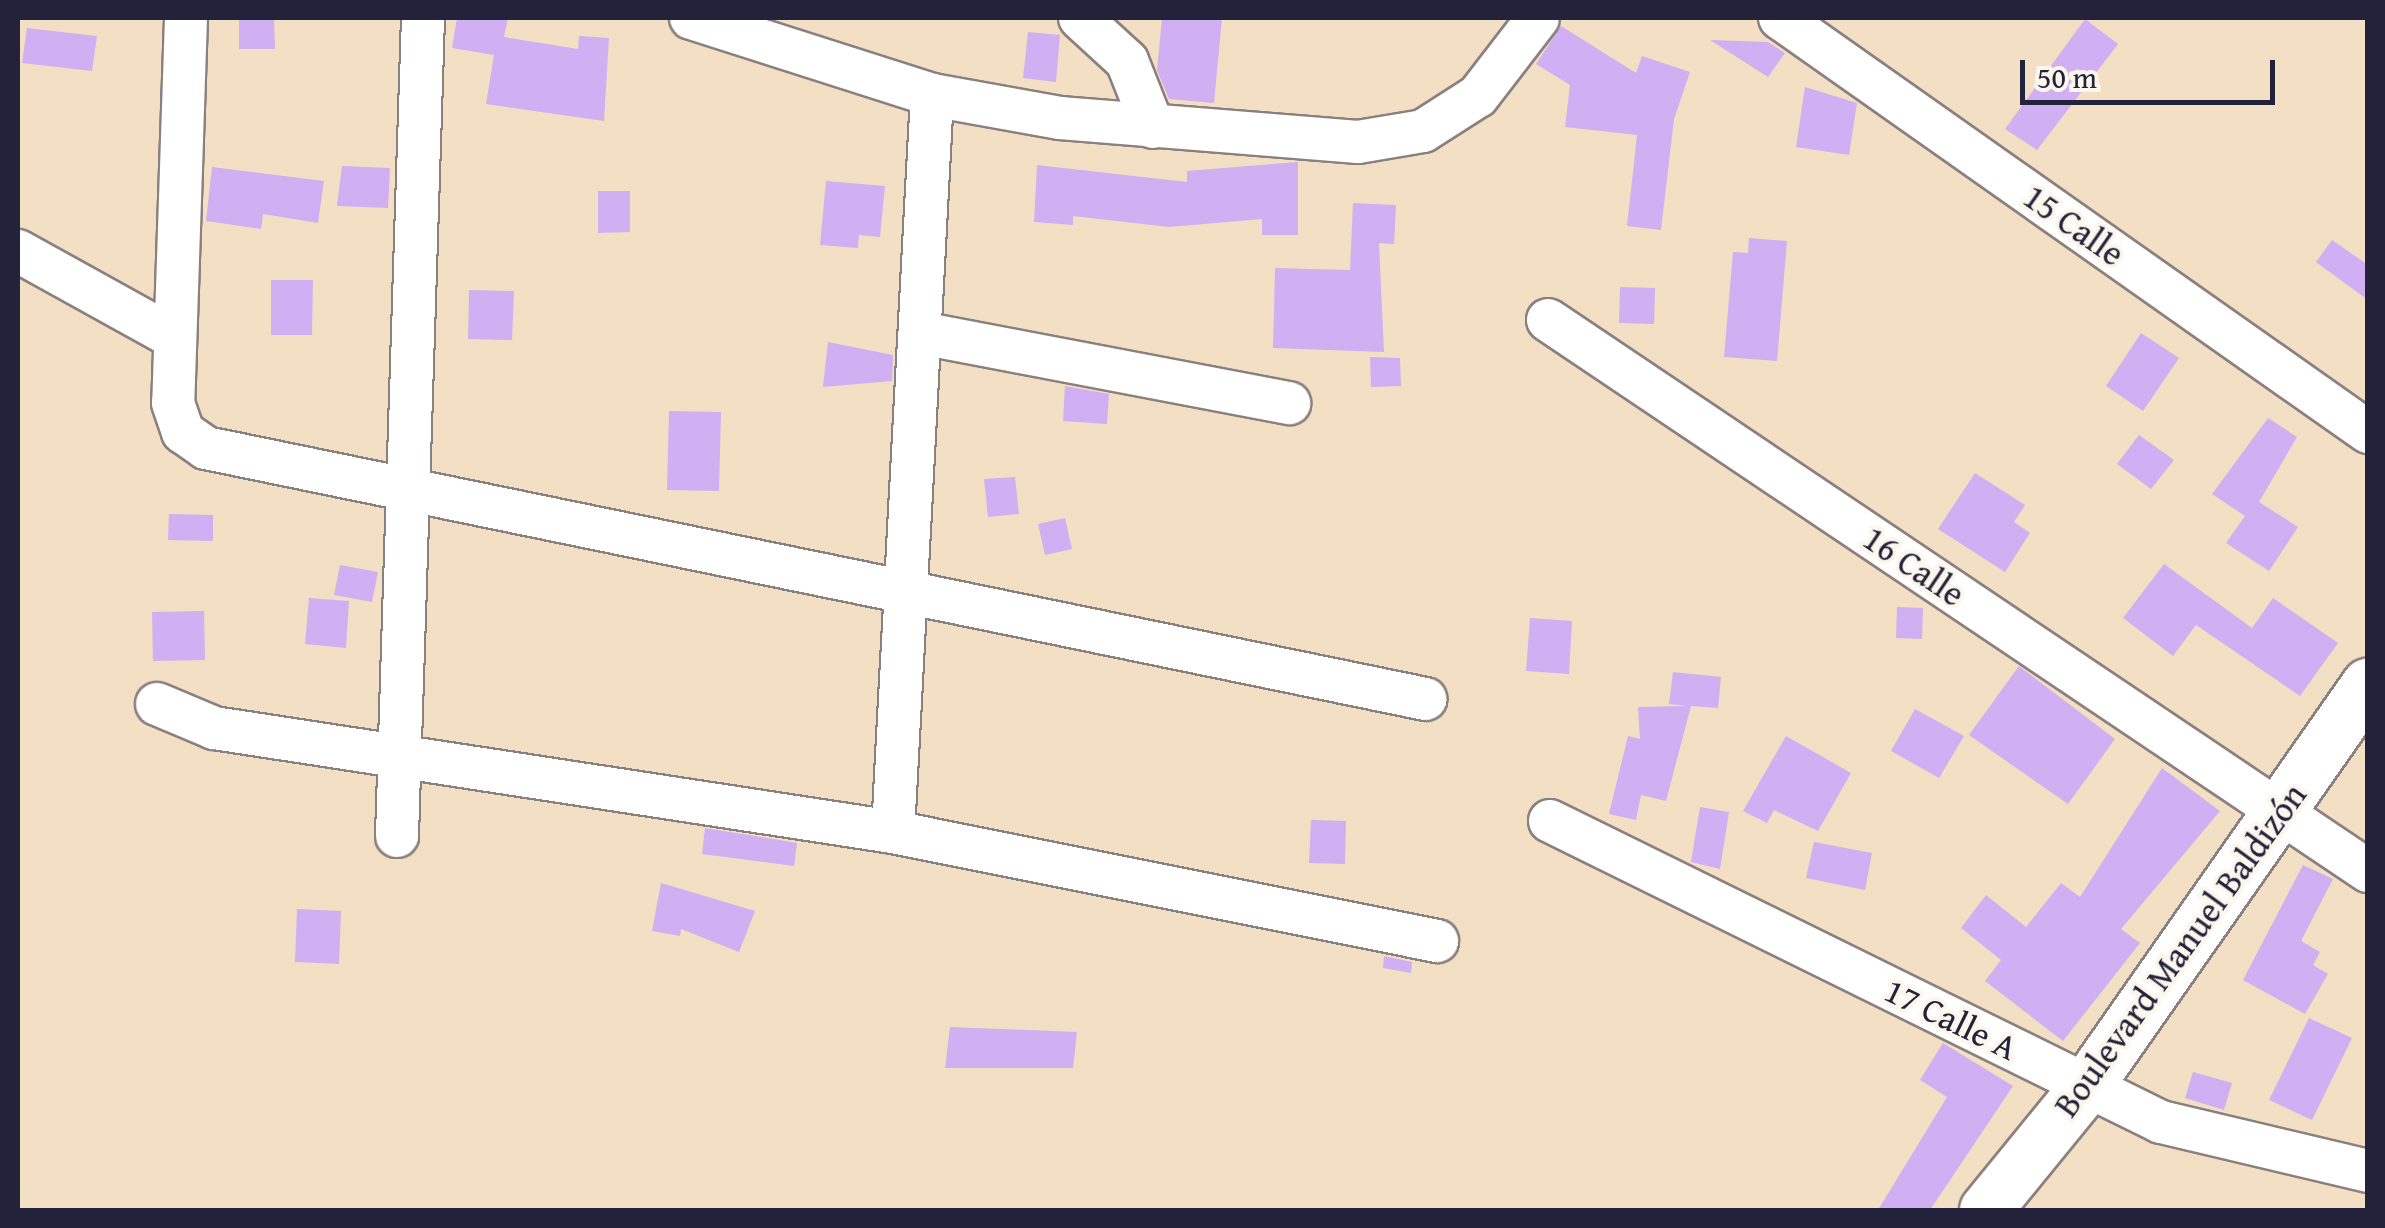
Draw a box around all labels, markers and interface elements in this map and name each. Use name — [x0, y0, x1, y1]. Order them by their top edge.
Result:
scale bar — [2025, 40, 2280, 102]
text: 50 m — [2037, 55, 2097, 99]
street label: 15 Calle — [2016, 175, 2132, 275]
street label: 16 Calle — [1855, 517, 1973, 615]
street label: Boulevard Manuel Baldizón — [2045, 775, 2315, 1125]
street label: 17 Calle A — [1878, 969, 2024, 1069]

